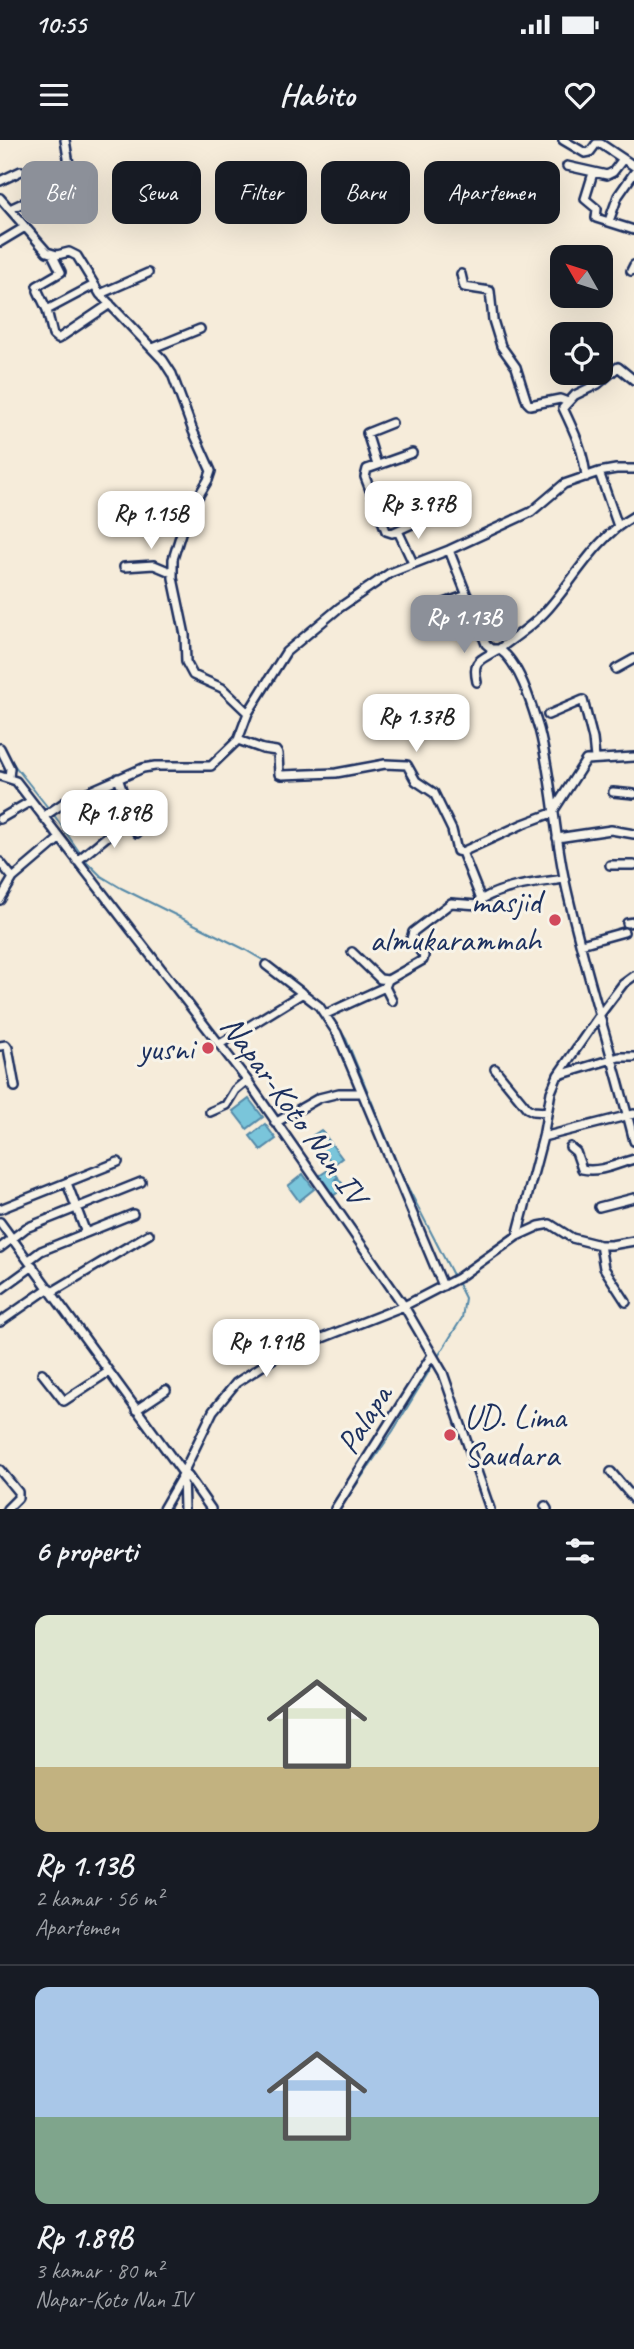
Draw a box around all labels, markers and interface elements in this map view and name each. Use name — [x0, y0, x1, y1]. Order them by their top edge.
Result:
text: 10:55 — [35, 8, 86, 41]
text: Habito — [279, 74, 355, 115]
icon: menu — [35, 76, 73, 114]
icon: heart — [561, 76, 599, 114]
chip: Beli — [21, 161, 98, 224]
chip: Sewa — [112, 161, 201, 224]
chip: Filter — [215, 161, 307, 224]
chip: Baru — [321, 161, 410, 224]
chip: Apartemen — [424, 161, 560, 224]
north arrow — [550, 245, 612, 308]
map controls — [550, 245, 613, 385]
button: locate — [550, 322, 613, 385]
pin: Rp 3.97B — [346, 482, 490, 541]
text: Rp 3.97B — [381, 489, 455, 518]
pin: Rp 1.15B — [79, 492, 223, 551]
text: Rp 1.15B — [114, 499, 188, 528]
pin: Rp 1.13B — [392, 596, 536, 655]
text: Rp 1.13B — [427, 603, 501, 632]
pin: Rp 1.37B — [344, 694, 488, 754]
text: Rp 1.37B — [379, 702, 453, 731]
pin: Rp 1.89B — [42, 790, 186, 850]
text: Rp 1.89B — [77, 798, 151, 827]
place label: masjid almukarammah — [370, 881, 546, 961]
marker: masjid almukarammah — [547, 912, 563, 928]
street label: Napar-Koto Nan IV — [211, 1007, 380, 1217]
place label: yusni — [137, 1028, 198, 1070]
marker: yusni — [200, 1040, 216, 1056]
pin: Rp 1.91B — [194, 1320, 338, 1379]
text: Rp 1.91B — [229, 1327, 303, 1356]
street label: Palapa — [327, 1375, 402, 1462]
place label: UD. Lima Saudara — [464, 1396, 568, 1476]
marker: UD. Lima Saudara — [442, 1427, 458, 1443]
text: 6 properti — [35, 1532, 137, 1570]
icon: filters — [561, 1532, 599, 1570]
icon: home — [254, 1661, 380, 1787]
text: Rp 1.13B — [35, 1846, 133, 1884]
text: 2 kamar · 56 m² — [35, 1884, 163, 1913]
text: Apartemen — [35, 1913, 119, 1942]
icon: home — [254, 2033, 380, 2159]
text: Rp 1.89B — [35, 2218, 132, 2256]
text: 3 kamar · 80 m² — [35, 2256, 163, 2285]
text: Napar-Koto Nan IV — [35, 2285, 191, 2314]

